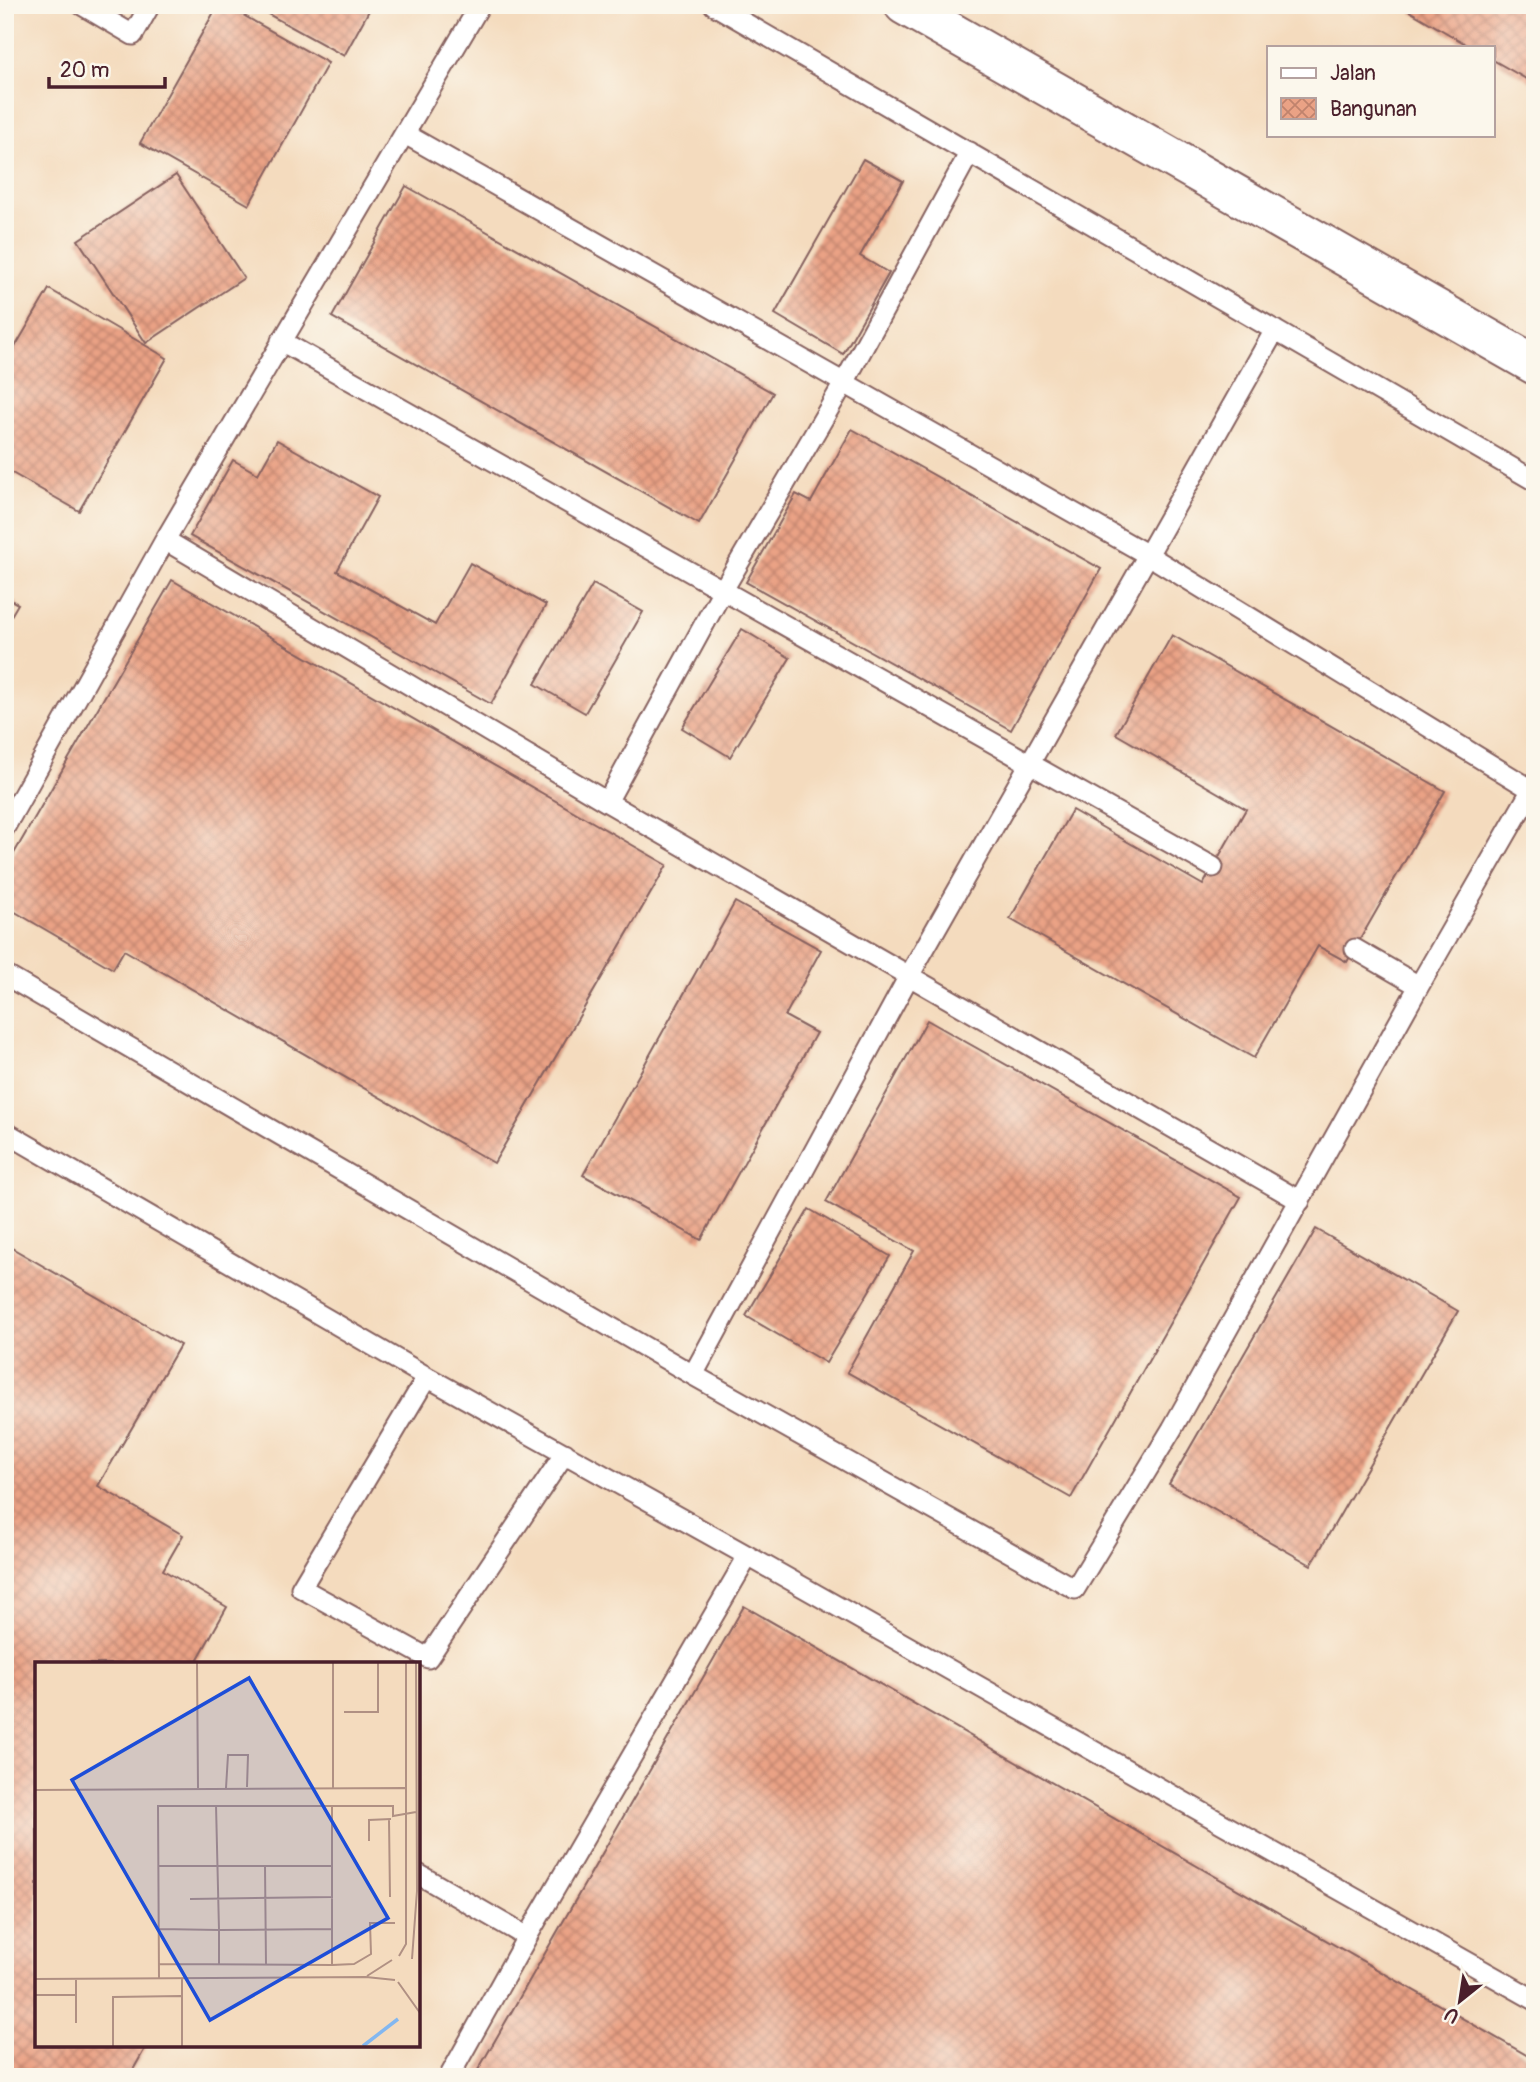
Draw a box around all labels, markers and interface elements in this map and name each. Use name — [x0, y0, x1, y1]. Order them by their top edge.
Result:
scale bar — [49, 46, 164, 90]
legend — [1267, 46, 1494, 136]
text: 20 m — [60, 57, 109, 84]
text: Jalan — [1330, 60, 1376, 87]
text: Bangunan — [1330, 96, 1417, 123]
inset map — [35, 1662, 420, 2047]
north arrow — [1424, 1966, 1494, 2036]
text: U — [1441, 2001, 1463, 2028]

